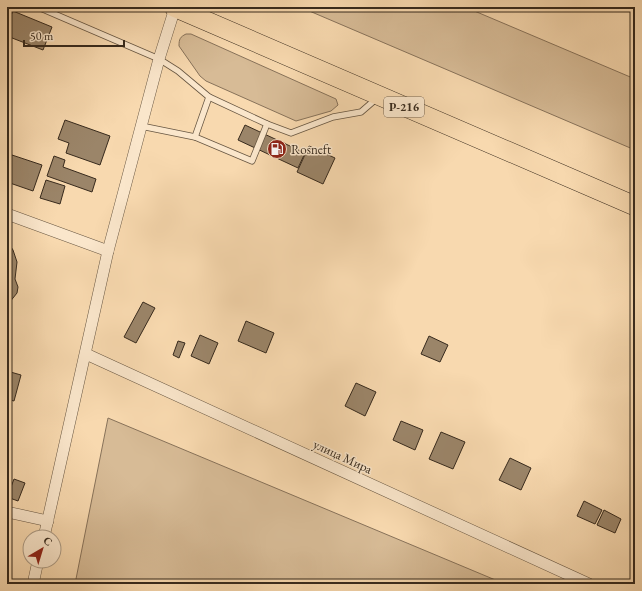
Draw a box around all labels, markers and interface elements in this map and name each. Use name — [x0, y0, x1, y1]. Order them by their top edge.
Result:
scale bar — [24, 22, 124, 48]
text: 50 m — [30, 28, 54, 44]
road number: Р-216 — [384, 97, 424, 117]
fuel station icon: Rosneft — [266, 138, 288, 160]
place label: Rosneft — [291, 141, 331, 158]
street label: улица Мира — [311, 435, 376, 478]
north arrow — [22, 529, 62, 569]
text: С — [41, 533, 56, 549]

